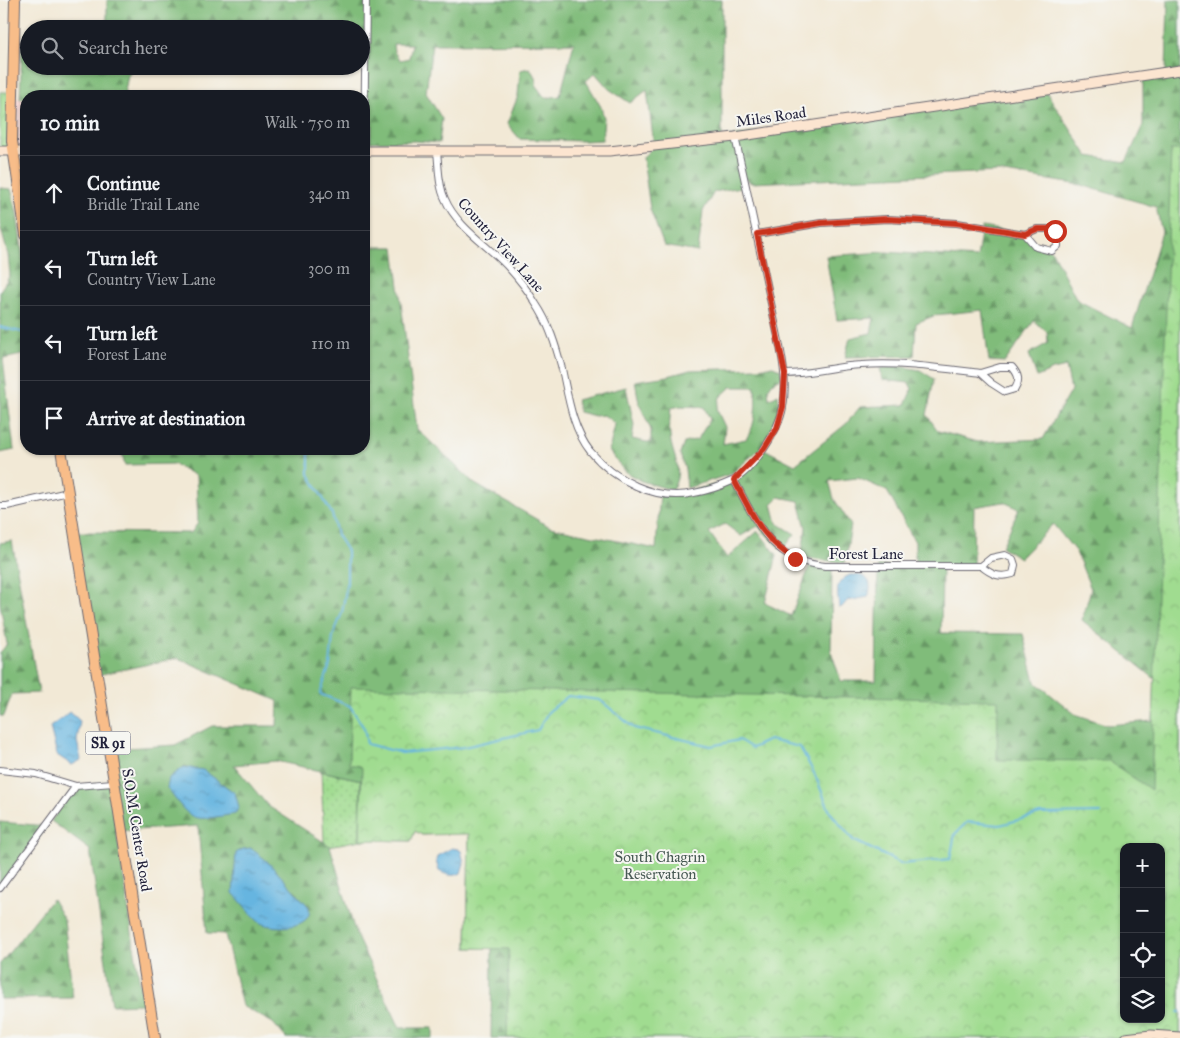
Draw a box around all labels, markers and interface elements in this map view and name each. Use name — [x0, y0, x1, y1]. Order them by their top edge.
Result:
search box — [20, 20, 370, 75]
icon: search — [38, 34, 66, 62]
text: Search here — [78, 36, 168, 59]
street label: Miles Road — [735, 103, 808, 131]
text: 10 min — [40, 110, 100, 136]
text: Walk · 750 m — [265, 113, 350, 132]
text: Continue — [87, 172, 160, 195]
icon: ahead — [40, 179, 68, 207]
text: 340 m — [308, 184, 350, 203]
street label: Country View Lane — [454, 194, 548, 296]
text: Bridle Trail Lane — [87, 195, 200, 214]
route start — [1044, 220, 1067, 243]
text: Turn left — [87, 247, 157, 270]
icon: left — [40, 254, 68, 282]
text: 300 m — [308, 259, 350, 278]
text: Country View Lane — [87, 270, 216, 289]
text: Turn left — [87, 322, 157, 345]
icon: left — [40, 329, 68, 357]
text: 110 m — [311, 334, 350, 353]
text: Forest Lane — [87, 345, 167, 364]
icon: arrive — [40, 404, 68, 432]
text: Arrive at destination — [87, 407, 245, 430]
street label: Forest Lane — [829, 545, 903, 563]
route end — [784, 548, 807, 571]
road number: SR 91 — [86, 731, 130, 754]
street label: S.O.M. Center Road — [118, 767, 156, 893]
map controls — [1120, 843, 1165, 1023]
button: + — [1120, 843, 1165, 888]
park label: South Chagrin Reservation — [615, 848, 705, 883]
button: − — [1120, 888, 1165, 933]
button: locate — [1120, 933, 1165, 978]
button: layers — [1120, 978, 1165, 1023]

